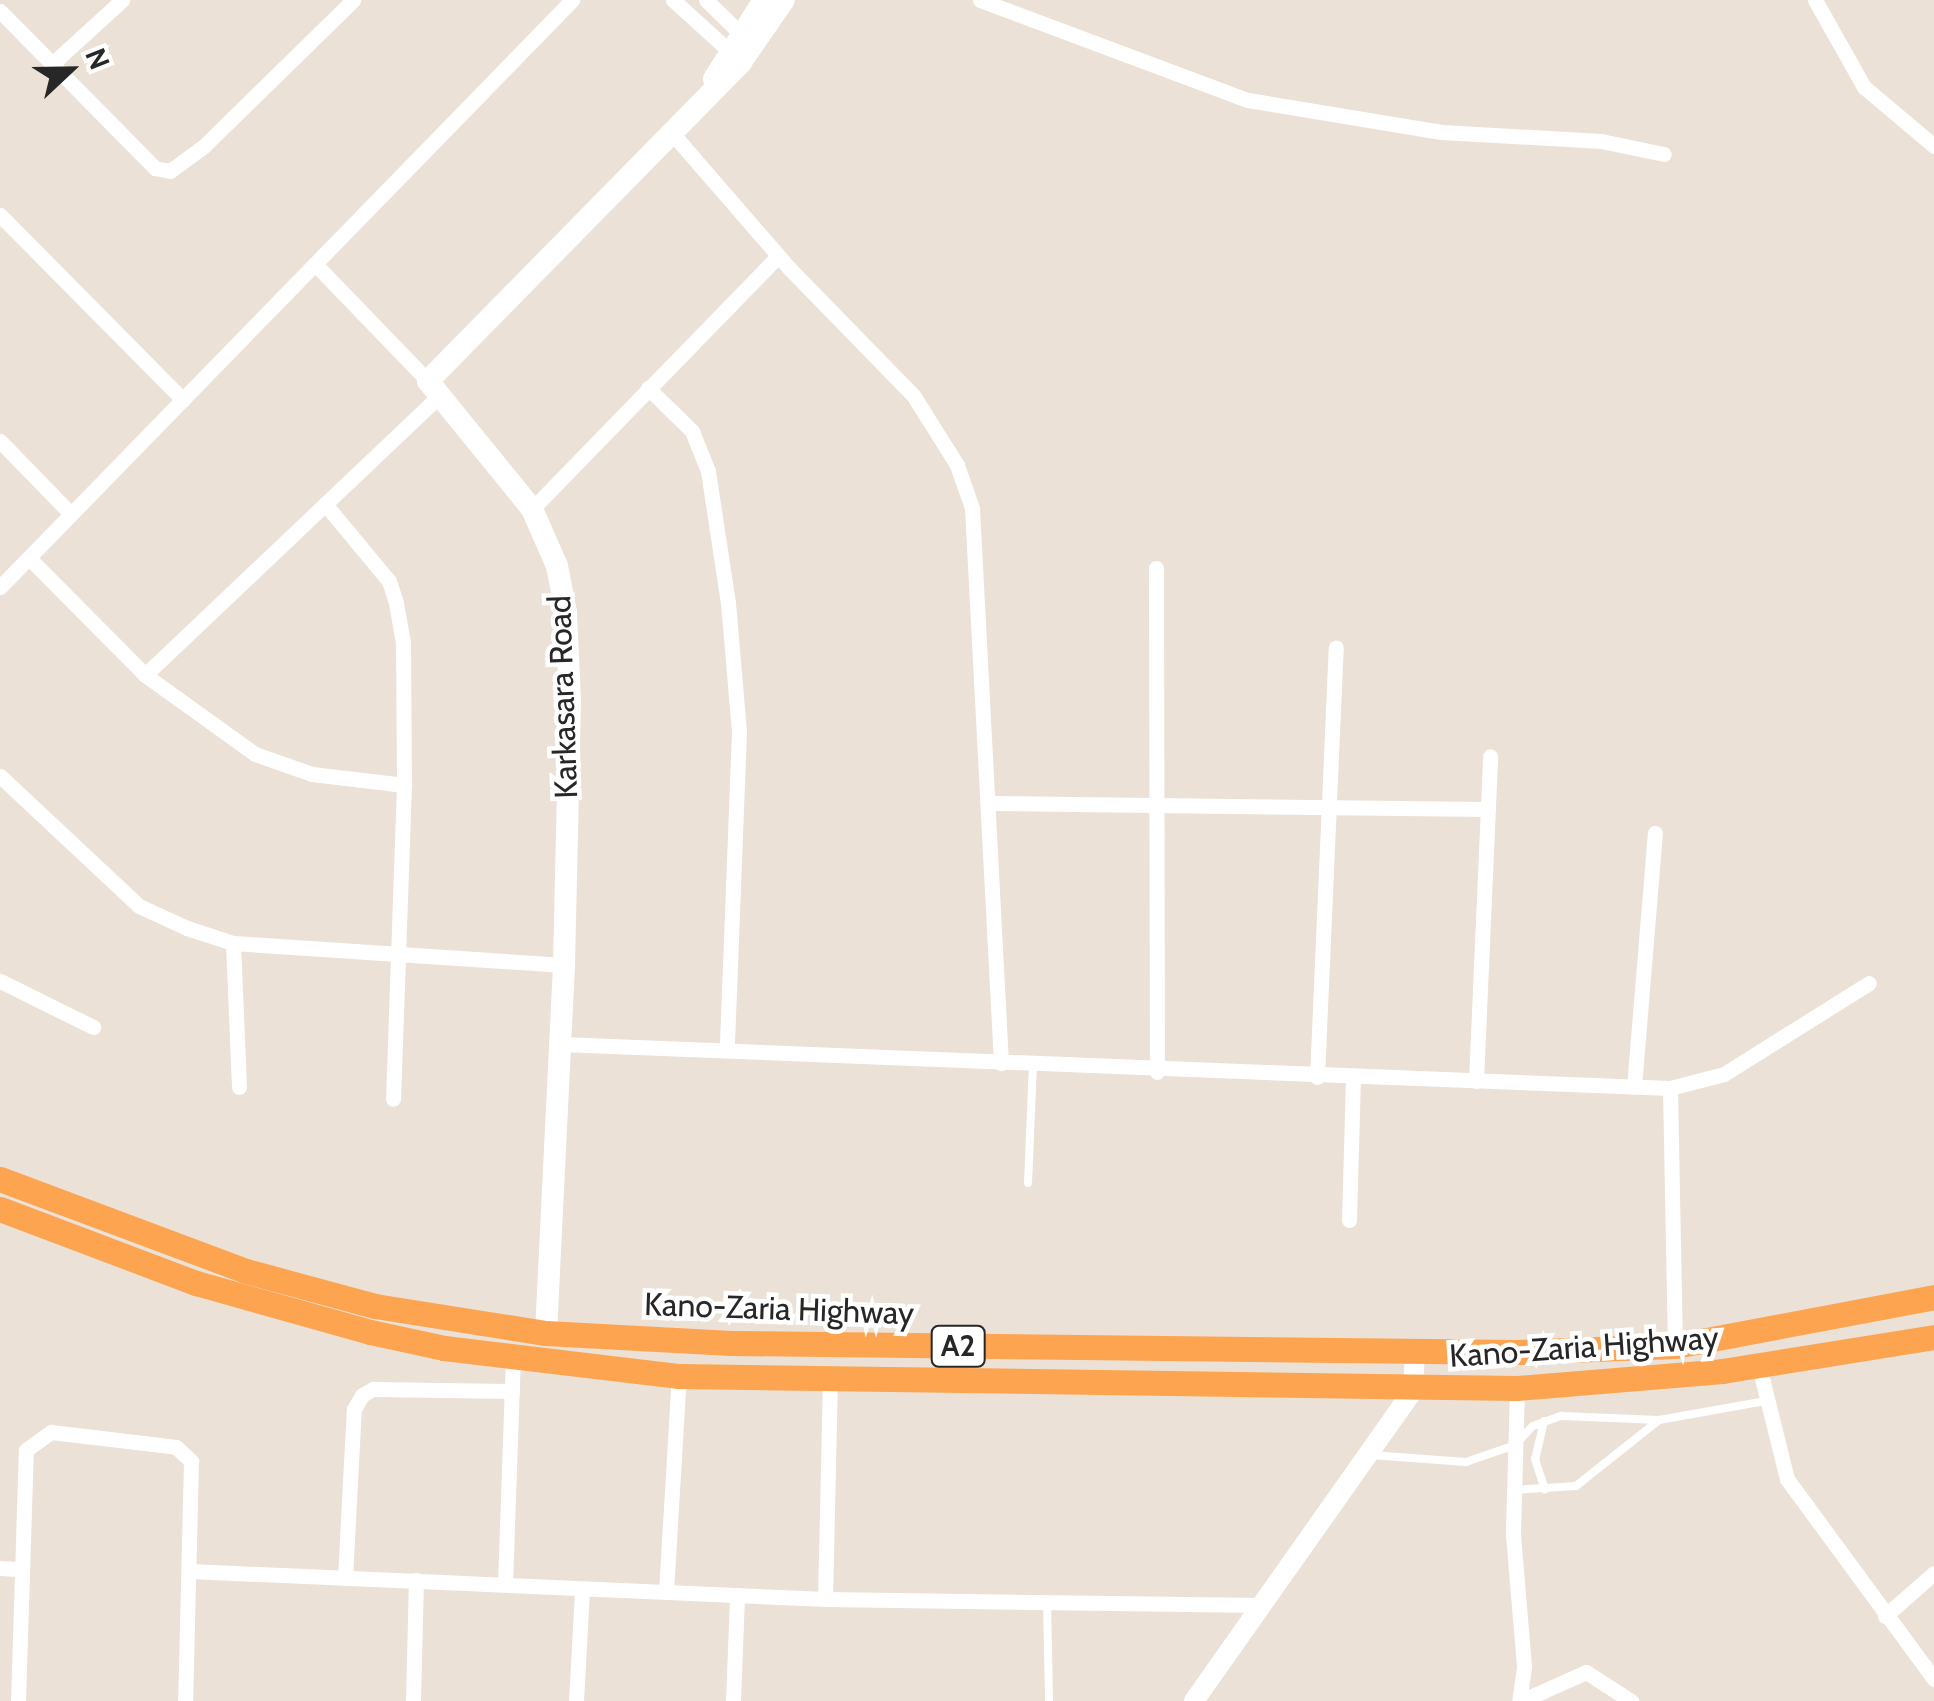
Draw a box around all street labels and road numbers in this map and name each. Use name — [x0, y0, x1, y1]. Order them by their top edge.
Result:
street label: Karkasara Road — [540, 595, 586, 799]
street label: Kano-Zaria Highway — [643, 1285, 915, 1333]
street label: Kano-Zaria Highway — [1448, 1318, 1720, 1376]
road number: A2 — [930, 1321, 986, 1371]

